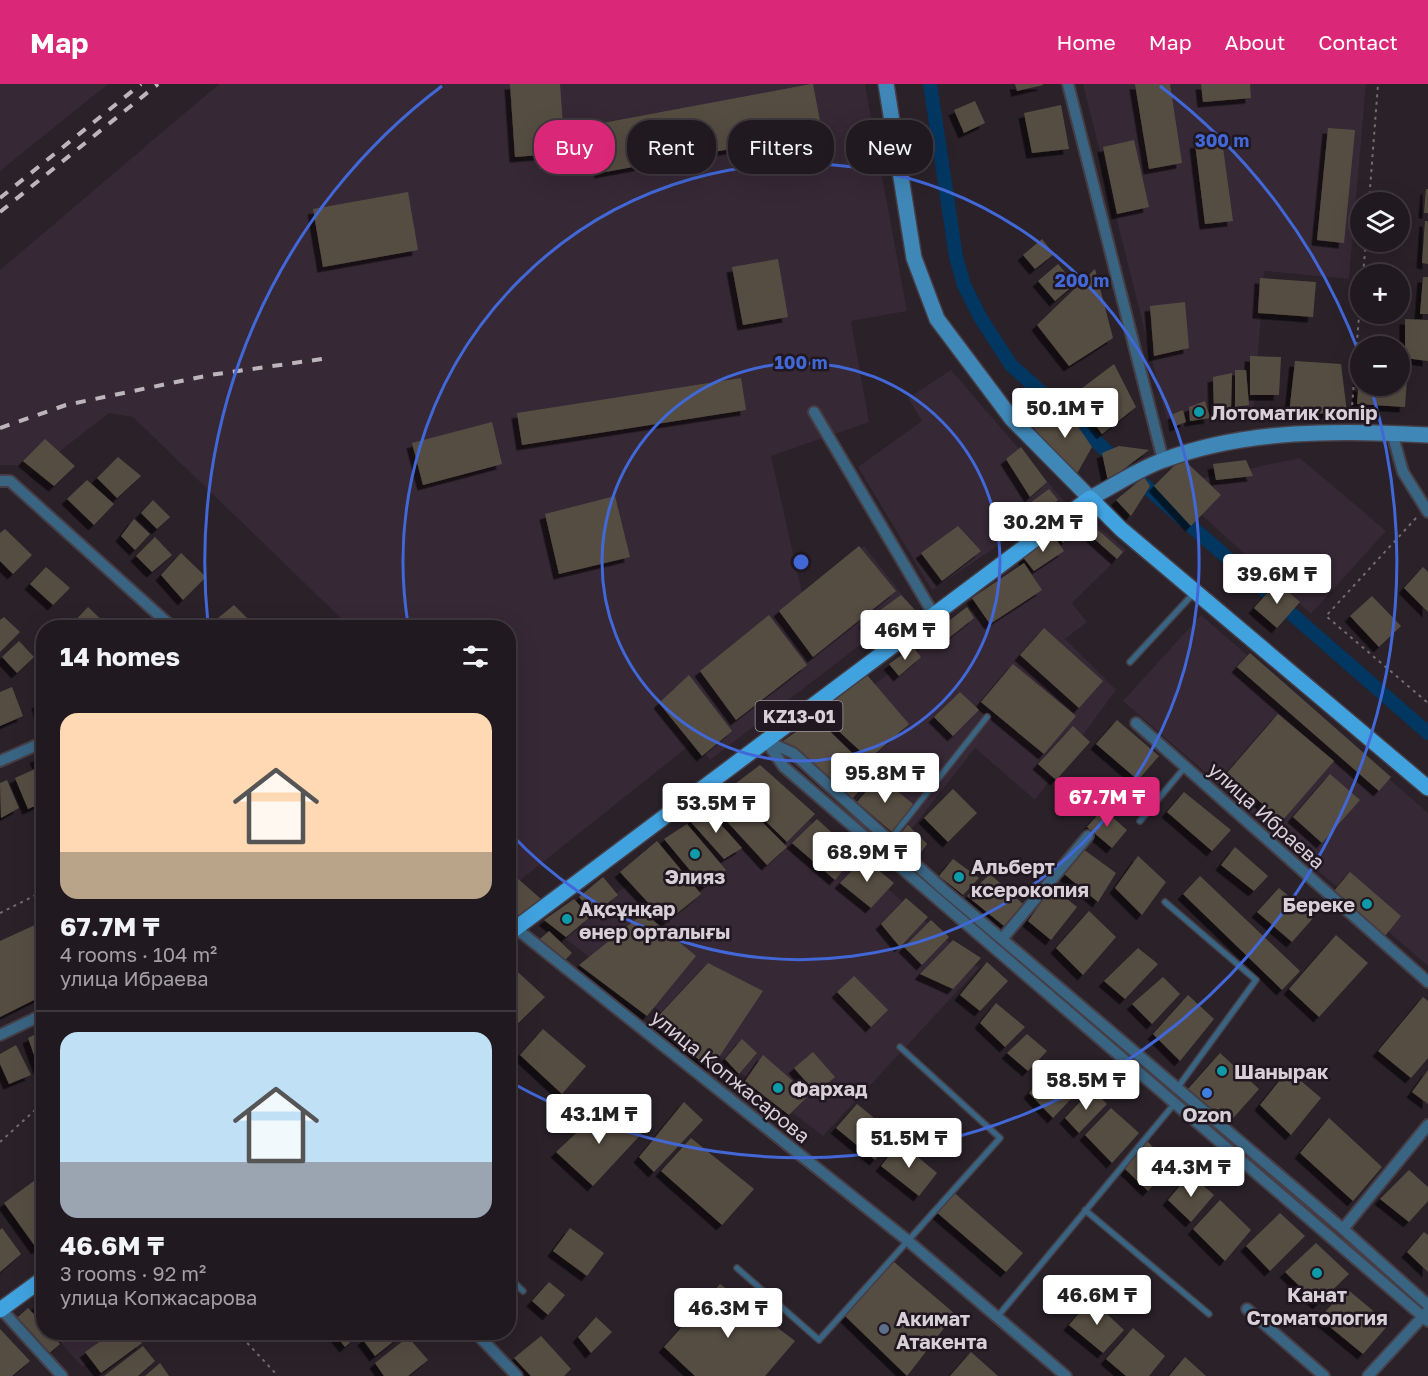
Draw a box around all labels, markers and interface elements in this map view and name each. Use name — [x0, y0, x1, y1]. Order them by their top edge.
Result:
text: Map — [30, 26, 88, 59]
text: Home — [1056, 29, 1116, 55]
text: Map — [1149, 29, 1192, 55]
text: About — [1225, 29, 1285, 55]
text: Contact — [1318, 29, 1398, 55]
chip: Buy — [534, 120, 615, 174]
chip: Rent — [627, 120, 716, 174]
chip: Filters — [728, 120, 834, 174]
chip: New — [846, 120, 933, 174]
text: 300 m — [1195, 129, 1249, 151]
map controls — [1350, 192, 1410, 396]
button: layers — [1350, 192, 1410, 252]
button: + — [1350, 264, 1410, 324]
text: 200 m — [1055, 269, 1109, 291]
button: − — [1350, 336, 1410, 396]
text: 100 m — [775, 351, 827, 373]
pin: 50.1M ₸ — [1010, 388, 1120, 439]
text: 50.1M ₸ — [1026, 395, 1104, 419]
place label: Лотоматик копір — [1211, 400, 1378, 424]
marker: Лотоматик копір — [1192, 405, 1206, 419]
pin: 30.2M ₸ — [988, 502, 1098, 553]
text: 30.2M ₸ — [1003, 509, 1083, 533]
centre of rings — [791, 552, 811, 572]
pin: 39.6M ₸ — [1222, 554, 1332, 605]
text: 39.6M ₸ — [1237, 561, 1317, 585]
pin: 46M ₸ — [863, 610, 947, 661]
text: 46M ₸ — [875, 617, 936, 641]
icon: filters — [459, 640, 492, 673]
text: 14 homes — [60, 641, 180, 672]
road number: KZ13-01 — [756, 701, 842, 731]
icon: home — [222, 752, 330, 860]
pin: 95.8M ₸ — [830, 753, 940, 804]
street label: улица Ибраева — [1204, 756, 1330, 874]
text: 95.8M ₸ — [845, 760, 925, 784]
pin: 67.7M ₸ — [1052, 777, 1162, 828]
pin: 53.5M ₸ — [661, 783, 771, 834]
text: 67.7M ₸ — [1069, 784, 1145, 808]
text: 53.5M ₸ — [677, 790, 755, 814]
pin: 68.9M ₸ — [812, 832, 922, 883]
text: 68.9M ₸ — [827, 839, 907, 863]
marker: Элияз — [688, 847, 702, 861]
place label: Альберт ксерокопия — [971, 854, 1089, 901]
place label: Элияз — [665, 864, 725, 888]
marker: Альберт ксерокопия — [952, 870, 966, 884]
place label: Береке — [1283, 892, 1355, 916]
place label: Ақсұнқар өнер орталығы — [579, 896, 731, 943]
marker: Береке — [1360, 897, 1374, 911]
text: 67.7M ₸ — [60, 911, 160, 942]
marker: Ақсұнқар өнер орталығы — [560, 912, 574, 926]
text: 4 rooms · 104 m² — [60, 942, 217, 966]
text: улица Ибраева — [60, 966, 209, 990]
street label: улица Копжасарова — [647, 1005, 815, 1147]
place label: Шанырак — [1234, 1059, 1329, 1083]
pin: 58.5M ₸ — [1031, 1060, 1141, 1111]
marker: Шанырак — [1215, 1064, 1229, 1078]
text: 58.5M ₸ — [1046, 1067, 1126, 1091]
icon: home — [222, 1071, 330, 1179]
place label: Фархад — [790, 1076, 868, 1100]
marker: Фархад — [771, 1081, 785, 1095]
marker: Ozon — [1200, 1086, 1214, 1100]
pin: 43.1M ₸ — [544, 1094, 654, 1145]
text: 43.1M ₸ — [560, 1101, 638, 1125]
place label: Ozon — [1182, 1102, 1232, 1126]
pin: 51.5M ₸ — [854, 1118, 964, 1169]
text: 51.5M ₸ — [871, 1125, 947, 1149]
pin: 44.3M ₸ — [1136, 1147, 1246, 1198]
text: 44.3M ₸ — [1151, 1154, 1231, 1178]
text: 46.6M ₸ — [60, 1230, 164, 1261]
text: 3 rooms · 92 m² — [60, 1261, 206, 1285]
marker: Канат Стоматология — [1310, 1266, 1324, 1280]
pin: 46.6M ₸ — [1042, 1275, 1152, 1326]
text: 46.6M ₸ — [1057, 1282, 1137, 1306]
place label: Канат Стоматология — [1246, 1282, 1388, 1329]
text: улица Копжасарова — [60, 1285, 257, 1309]
pin: 46.3M ₸ — [673, 1288, 783, 1339]
text: 46.3M ₸ — [688, 1295, 768, 1319]
place label: Акимат Атакента — [896, 1306, 987, 1353]
marker: Акимат Атакента — [877, 1322, 891, 1336]

